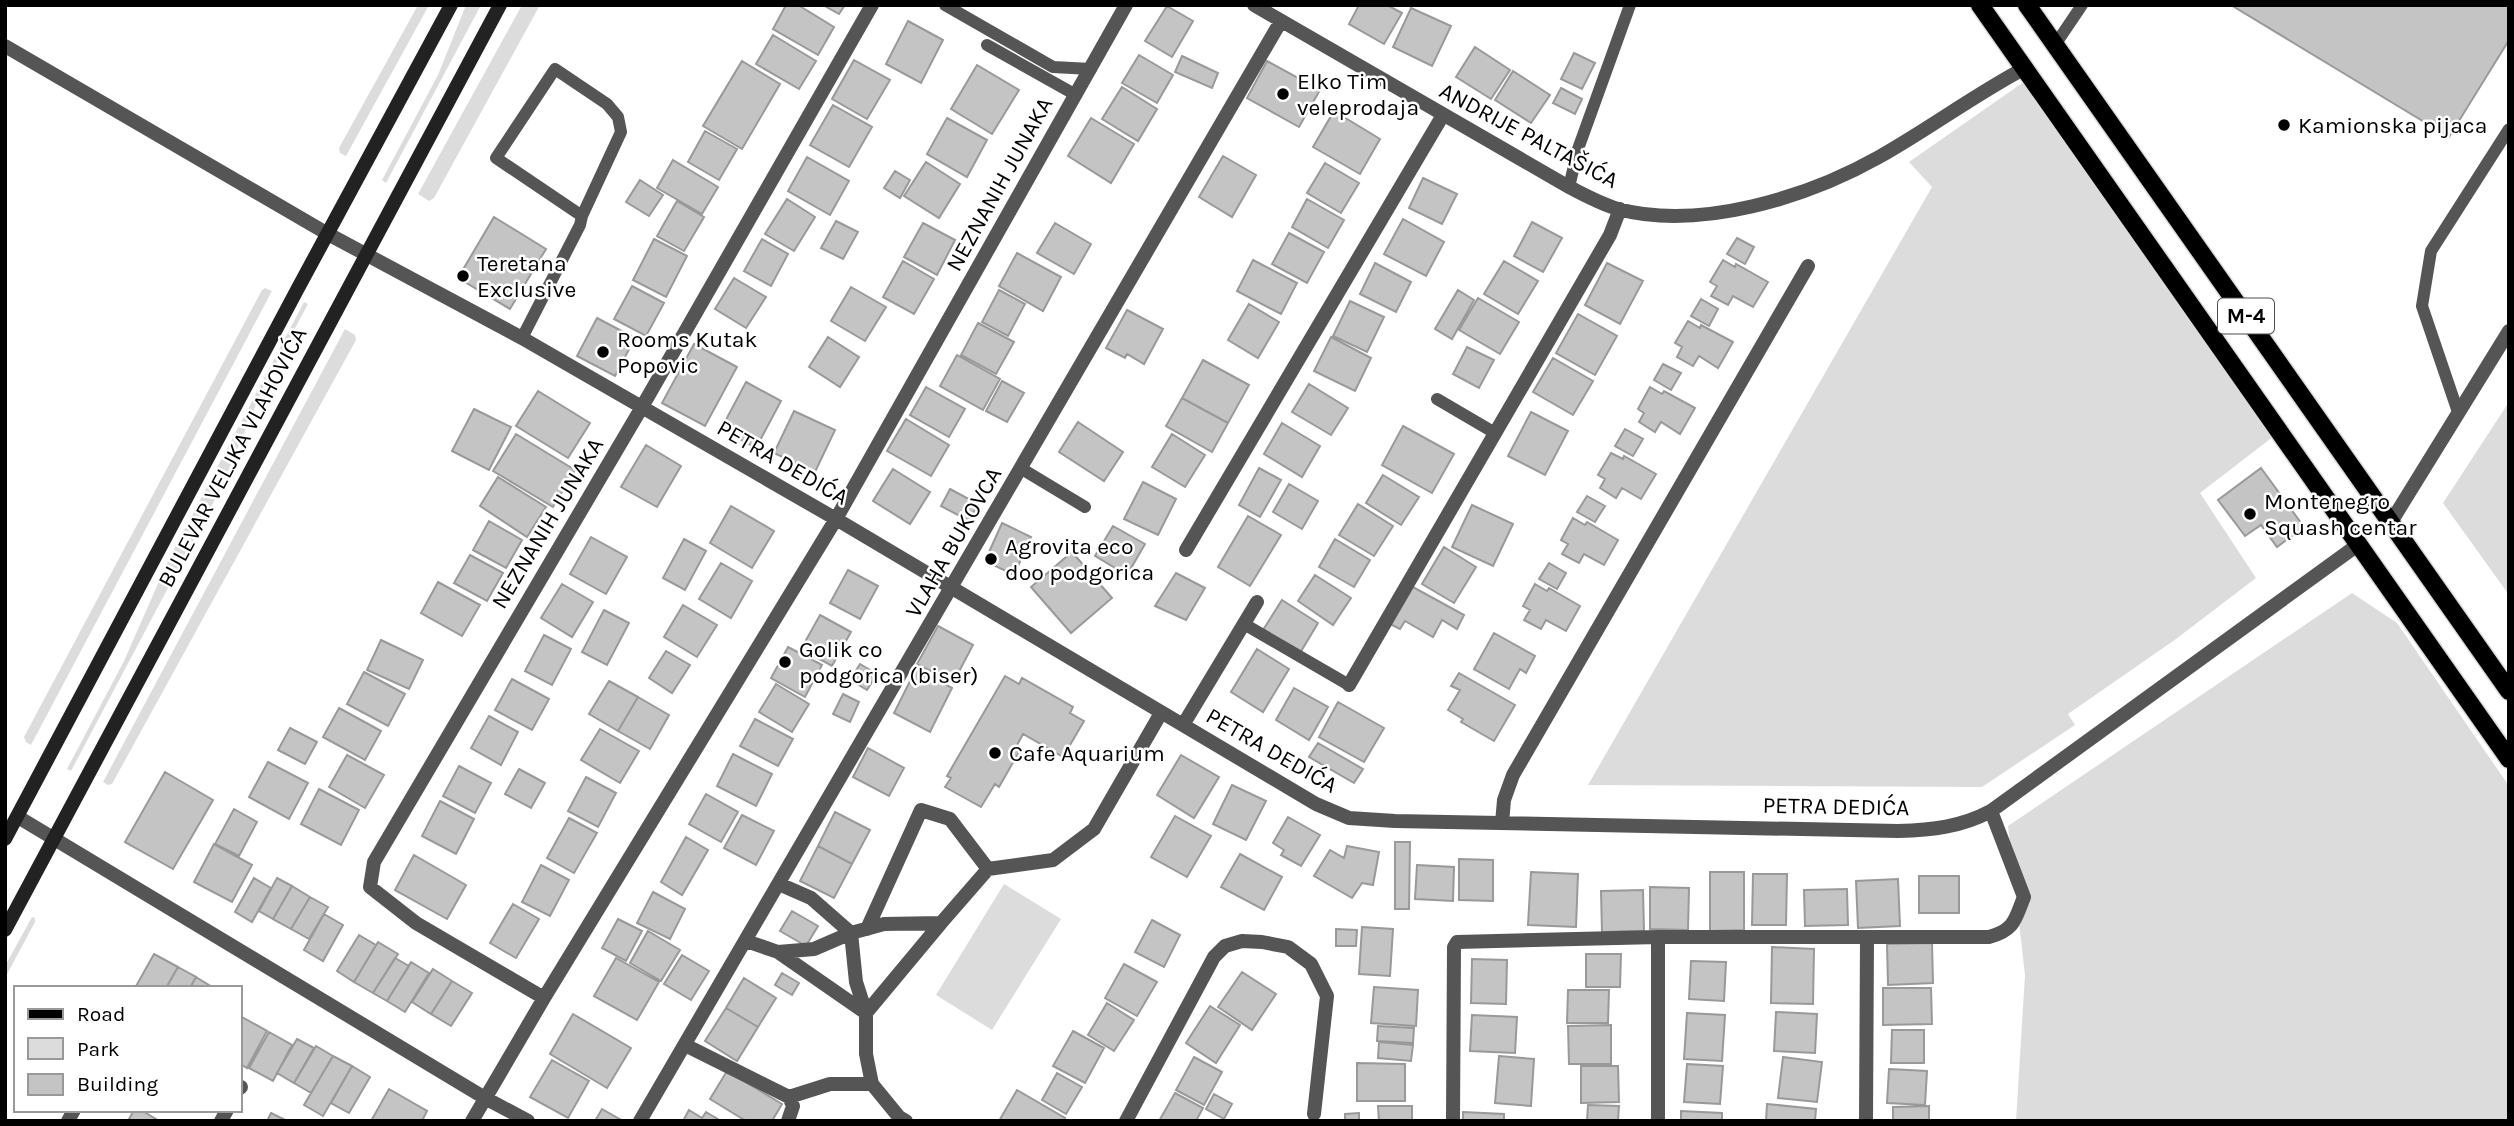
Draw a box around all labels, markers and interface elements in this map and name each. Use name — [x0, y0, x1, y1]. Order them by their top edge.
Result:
place label: Elko Tim veleprodaja — [1297, 68, 1419, 121]
street label: ANDRIJE PALTAŠIĆA — [1435, 77, 1623, 194]
marker: Elko Tim veleprodaja — [1275, 86, 1291, 102]
street label: NEZNANIH JUNAKA — [940, 93, 1058, 276]
place label: Kamionska pijaca — [2298, 112, 2487, 139]
marker: Kamionska pijaca — [2276, 117, 2292, 133]
place label: Teretana Exclusive — [477, 250, 576, 303]
marker: Teretana Exclusive — [455, 268, 471, 284]
road number: M-4 — [2218, 298, 2274, 334]
street label: BULEVAR VELJKA VLAHOVIĆA — [152, 323, 313, 592]
place label: Rooms Kutak Popovic — [617, 326, 757, 379]
marker: Rooms Kutak Popovic — [595, 344, 611, 360]
street label: PETRA DEDIĆA — [712, 414, 853, 511]
street label: NEZNANIH JUNAKA — [486, 433, 609, 614]
street label: VLAHA BUKOVCA — [899, 462, 1007, 622]
place label: Montenegro Squash centar — [2264, 488, 2417, 541]
marker: Montenegro Squash centar — [2242, 506, 2258, 522]
place label: Agrovita eco doo podgorica — [1005, 533, 1154, 586]
marker: Agrovita eco doo podgorica — [983, 551, 999, 567]
place label: Golik co podgorica (biser) — [799, 636, 978, 689]
marker: Golik co podgorica (biser) — [777, 654, 793, 670]
street label: PETRA DEDIĆA — [1201, 702, 1342, 799]
place label: Cafe Aquarium — [1009, 740, 1165, 767]
marker: Cafe Aquarium — [987, 745, 1003, 761]
street label: PETRA DEDIĆA — [1762, 792, 1910, 821]
legend — [14, 986, 242, 1112]
text: Road — [77, 1002, 125, 1026]
text: Park — [77, 1037, 120, 1061]
text: Building — [77, 1072, 158, 1096]

